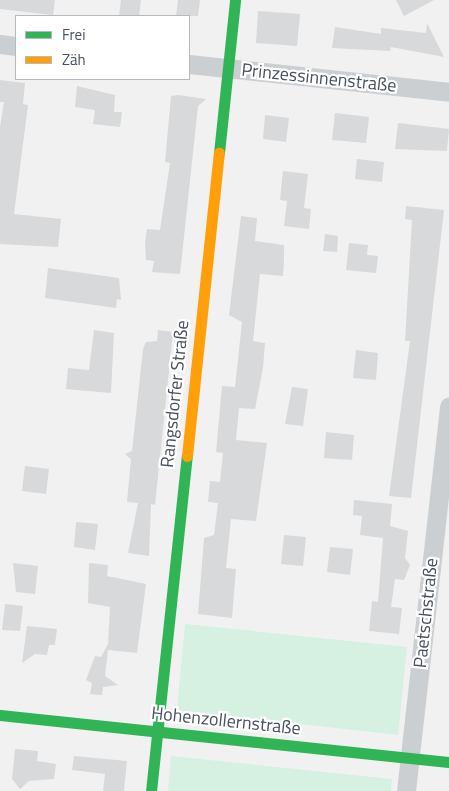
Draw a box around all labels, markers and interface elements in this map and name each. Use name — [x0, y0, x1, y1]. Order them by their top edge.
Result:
legend — [15, 15, 190, 80]
text: Frei — [62, 23, 85, 46]
text: Zäh — [62, 48, 86, 71]
street label: Prinzessinnenstraße — [240, 59, 398, 97]
street label: Rangsdorfer Straße — [157, 319, 193, 469]
street label: Paetschstraße — [409, 557, 443, 669]
street label: Hohenzollernstraße — [150, 702, 302, 740]

